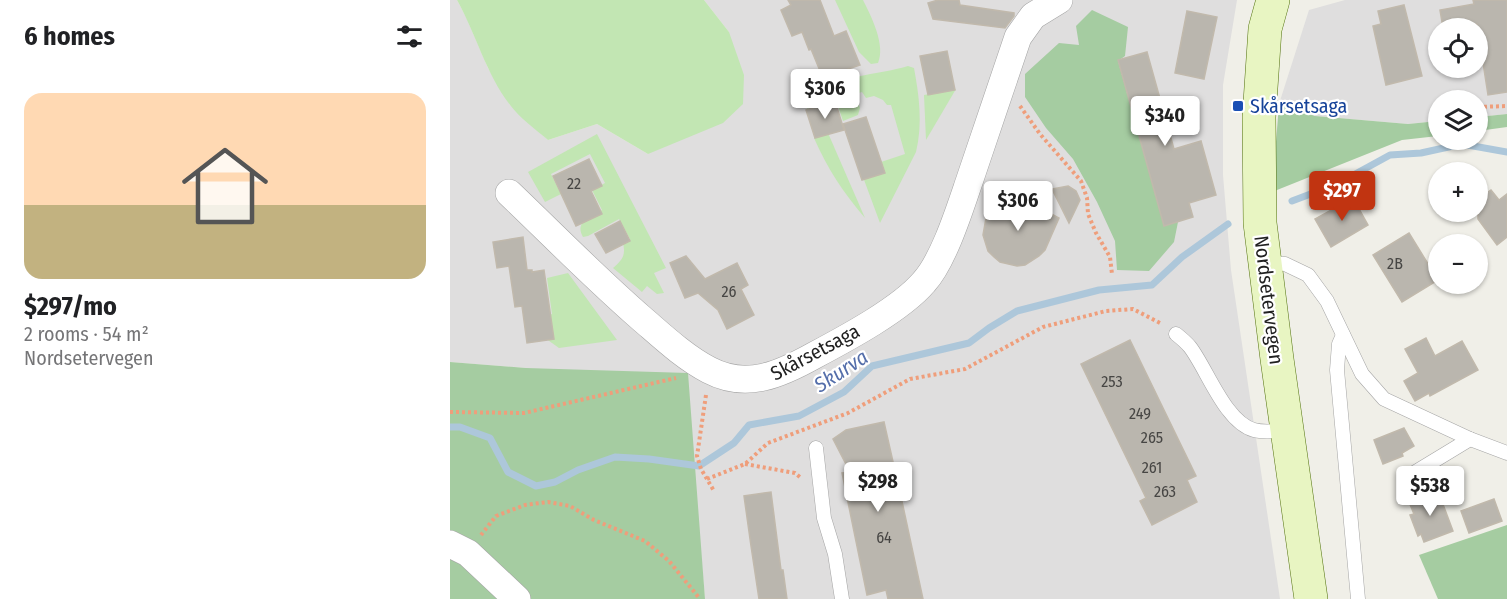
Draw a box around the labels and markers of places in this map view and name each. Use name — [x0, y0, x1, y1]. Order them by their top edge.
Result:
pin: $306 — [789, 69, 861, 120]
place label: Skårsetsaga — [1250, 94, 1347, 118]
pin: $340 — [1129, 96, 1201, 147]
marker: Skårsetsaga — [1231, 99, 1245, 113]
pin: $297 — [1306, 171, 1378, 222]
pin: $306 — [982, 181, 1054, 232]
pin: $298 — [842, 462, 914, 513]
pin: $538 — [1394, 466, 1466, 517]

